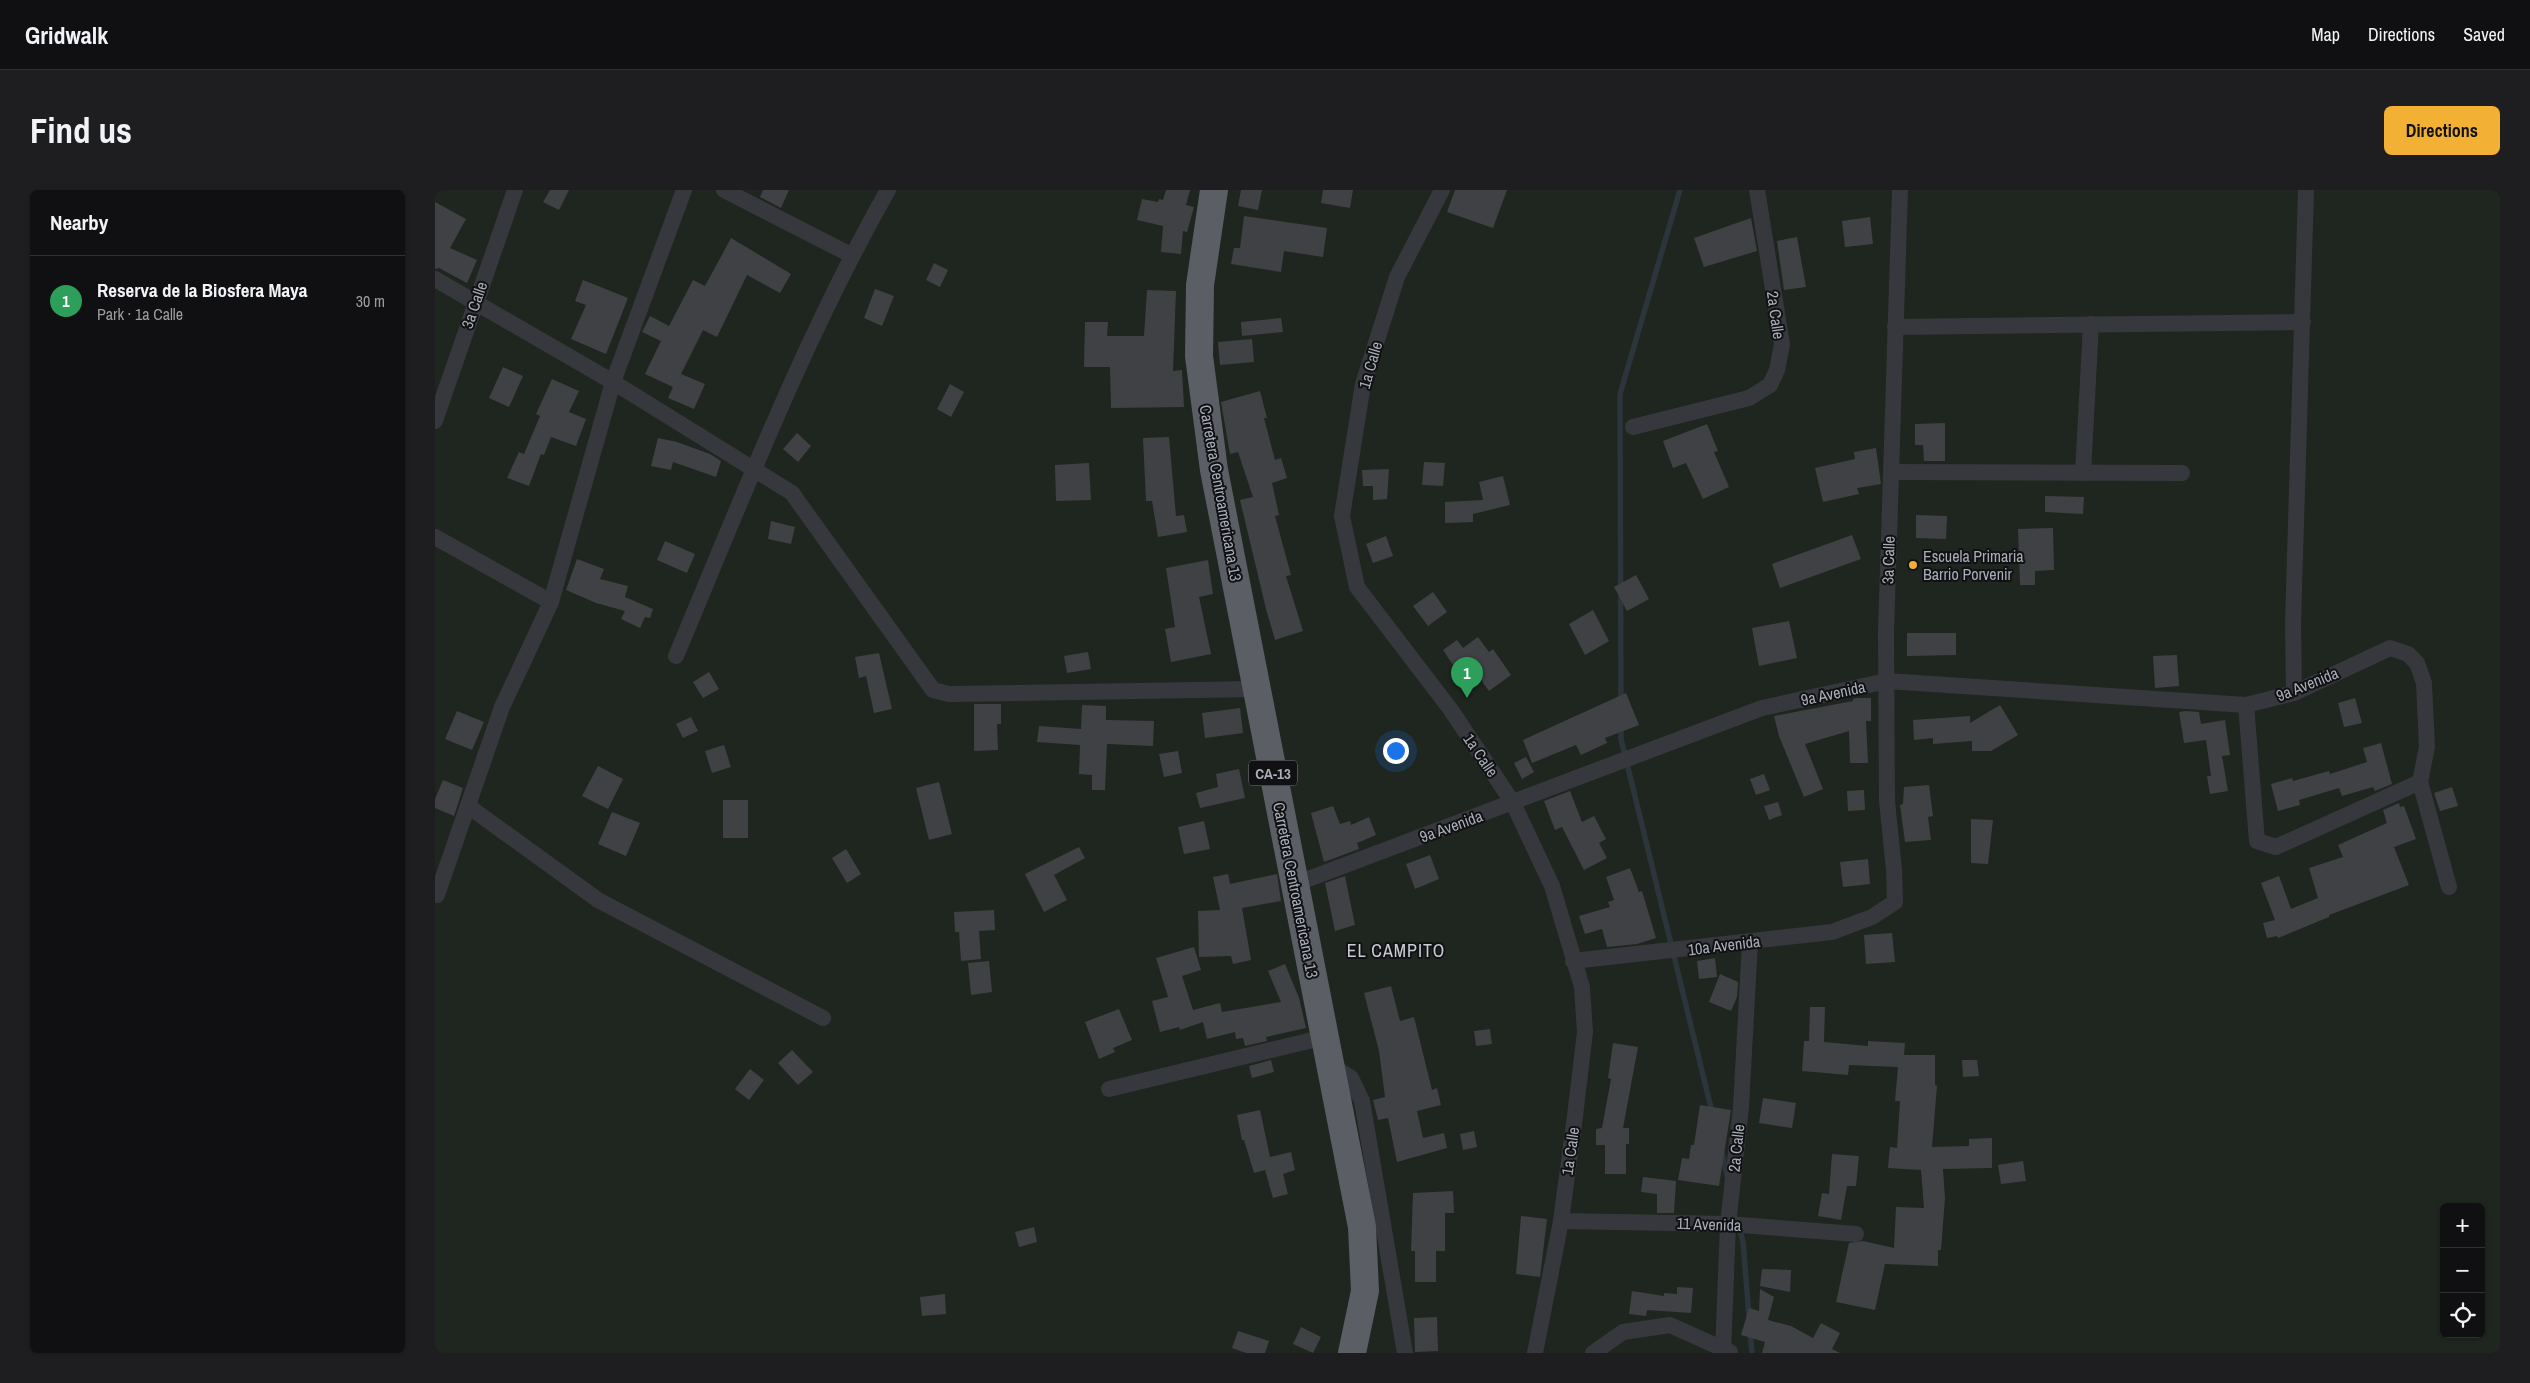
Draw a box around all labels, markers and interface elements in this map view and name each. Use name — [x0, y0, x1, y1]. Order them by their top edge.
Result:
text: Gridwalk — [25, 19, 108, 51]
text: Map — [2311, 22, 2340, 47]
text: Directions — [2368, 22, 2435, 47]
text: Saved — [2463, 22, 2505, 47]
button: Directions — [2384, 106, 2500, 155]
text: Find us — [30, 107, 132, 154]
text: Nearby — [50, 208, 108, 237]
text: Reserva de la Biosfera Maya — [97, 277, 307, 303]
street label: 3a Calle — [456, 279, 492, 331]
text: 1 — [62, 290, 70, 312]
text: 30 m — [356, 290, 385, 312]
street label: 2a Calle — [1762, 290, 1790, 340]
text: Park · 1a Calle — [97, 303, 183, 325]
street label: 1a Calle — [1353, 339, 1387, 391]
street label: Carretera Centroamericana 13 — [1195, 403, 1247, 583]
street label: 3a Calle — [1876, 536, 1900, 584]
place label: Escuela Primaria Barrio Porvenir — [1923, 545, 2024, 585]
marker: Escuela Primaria Barrio Porvenir — [1907, 559, 1919, 571]
pin: 1 — [1451, 657, 1483, 698]
street label: 9a Avenida — [2273, 661, 2342, 706]
street label: 9a Avenida — [1799, 675, 1868, 711]
street label: 1a Calle — [1458, 729, 1504, 781]
your location — [1383, 738, 1409, 764]
road number: CA-13 — [1249, 760, 1297, 786]
street label: Carretera Centroamericana 13 — [1268, 800, 1324, 980]
street label: 9a Avenida — [1416, 804, 1486, 848]
street label: 10a Avenida — [1687, 930, 1762, 960]
district label: EL CAMPITO — [1347, 938, 1445, 963]
street label: 2a Calle — [1723, 1123, 1749, 1173]
street label: 1a Calle — [1556, 1126, 1584, 1176]
map controls — [2440, 1203, 2485, 1338]
button: + — [2440, 1203, 2485, 1248]
street label: 11 Avenida — [1676, 1212, 1742, 1236]
button: − — [2440, 1248, 2485, 1293]
button: locate — [2440, 1293, 2485, 1338]

